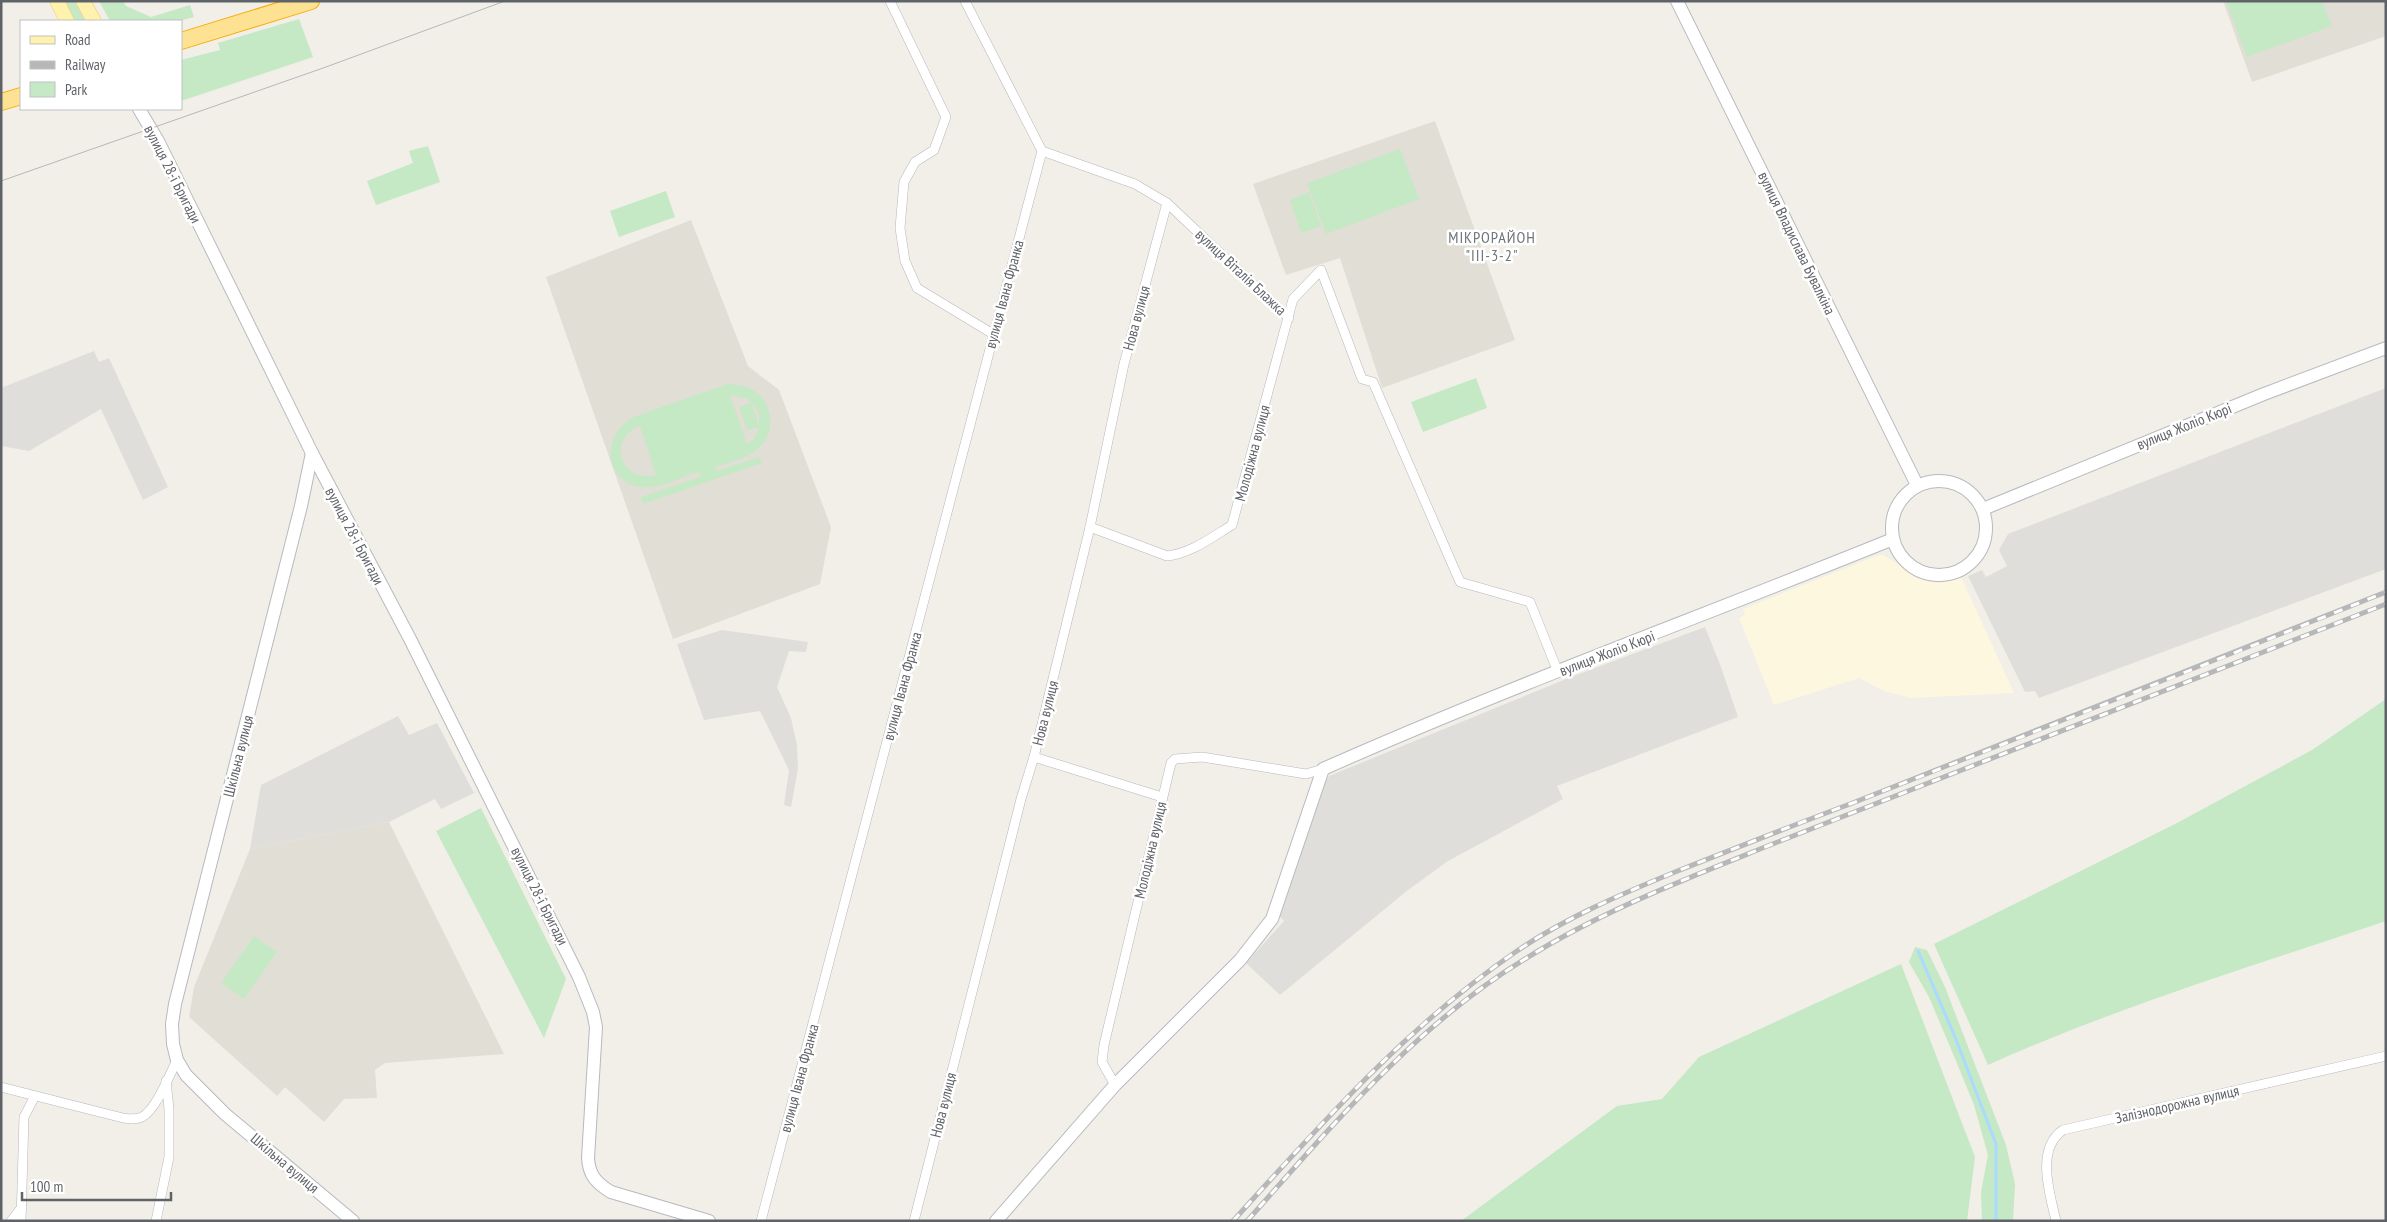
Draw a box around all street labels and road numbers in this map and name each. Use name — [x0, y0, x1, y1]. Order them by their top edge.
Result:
street label: вулиця 28-ї Бригади — [140, 122, 206, 226]
street label: вулиця Владислава Бувалкіна — [1754, 168, 1840, 318]
street label: вулиця Віталія Блажка — [1191, 225, 1291, 319]
street label: вулиця Івана Франка — [980, 238, 1028, 350]
street label: Нова вулиця — [1118, 283, 1154, 353]
street label: вулиця Жоліо Кюрі — [2134, 398, 2234, 454]
street label: Молодіжна вулиця — [1230, 403, 1274, 503]
street label: вулиця 28-ї Бригади — [321, 484, 389, 588]
street label: вулиця Жоліо Кюрі — [1557, 626, 1657, 680]
street label: вулиця Івана Франка — [878, 630, 926, 742]
street label: Нова вулиця — [1028, 678, 1062, 747]
street label: Шкільна вулиця — [219, 713, 257, 799]
street label: Молодіжна вулиця — [1130, 800, 1170, 900]
street label: вулиця 28-ї Бригади — [507, 844, 573, 948]
street label: вулиця Івана Франка — [775, 1022, 823, 1134]
street label: Нова вулиця — [926, 1070, 960, 1139]
street label: Залізнодорожна вулиця — [2113, 1080, 2241, 1127]
street label: Шкільна вулиця — [247, 1129, 323, 1197]

